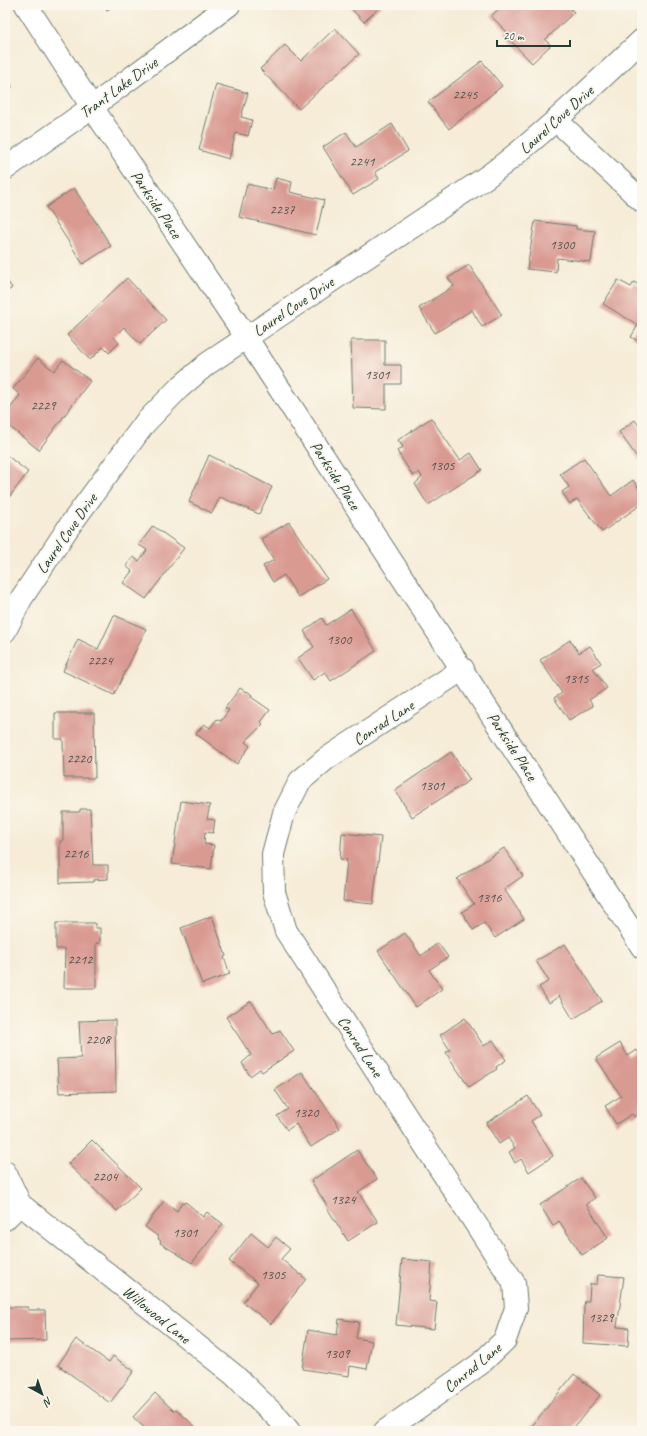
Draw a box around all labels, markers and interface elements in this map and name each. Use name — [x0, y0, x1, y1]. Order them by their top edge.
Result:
scale bar — [497, 22, 570, 48]
text: 20 m — [503, 28, 525, 44]
street label: Trant Lake Drive — [76, 52, 163, 123]
street label: Laurel Cove Drive — [515, 80, 599, 158]
house number: 2245 — [452, 86, 478, 103]
house number: 2241 — [349, 153, 375, 170]
street label: Parkside Place — [126, 167, 187, 244]
house number: 2237 — [269, 201, 295, 218]
house number: 1300 — [549, 236, 576, 253]
street label: Laurel Cove Drive — [249, 271, 339, 341]
house number: 1301 — [364, 366, 390, 383]
house number: 2229 — [30, 397, 57, 414]
street label: Parkside Place — [306, 438, 366, 515]
house number: 1305 — [429, 457, 455, 474]
street label: Laurel Cove Drive — [32, 488, 103, 578]
house number: 1300 — [326, 631, 353, 648]
house number: 2224 — [87, 652, 114, 669]
house number: 1315 — [563, 670, 589, 687]
street label: Conrad Lane — [349, 695, 419, 750]
street label: Parkside Place — [483, 709, 543, 786]
house number: 2220 — [66, 750, 93, 767]
house number: 1301 — [419, 777, 445, 794]
house number: 2216 — [63, 845, 89, 862]
house number: 1316 — [476, 889, 502, 906]
house number: 2212 — [67, 951, 94, 968]
street label: Conrad Lane — [333, 1012, 388, 1082]
house number: 2208 — [85, 1031, 112, 1048]
house number: 1320 — [293, 1104, 320, 1121]
house number: 2204 — [92, 1168, 119, 1185]
house number: 1324 — [330, 1191, 357, 1208]
house number: 1301 — [172, 1224, 198, 1241]
house number: 1305 — [260, 1266, 286, 1283]
street label: Willowood Lane — [118, 1281, 196, 1349]
house number: 1329 — [588, 1309, 615, 1326]
street label: Conrad Lane — [440, 1337, 507, 1397]
house number: 1309 — [324, 1345, 351, 1362]
north arrow — [22, 1374, 62, 1414]
text: N — [40, 1394, 56, 1411]

